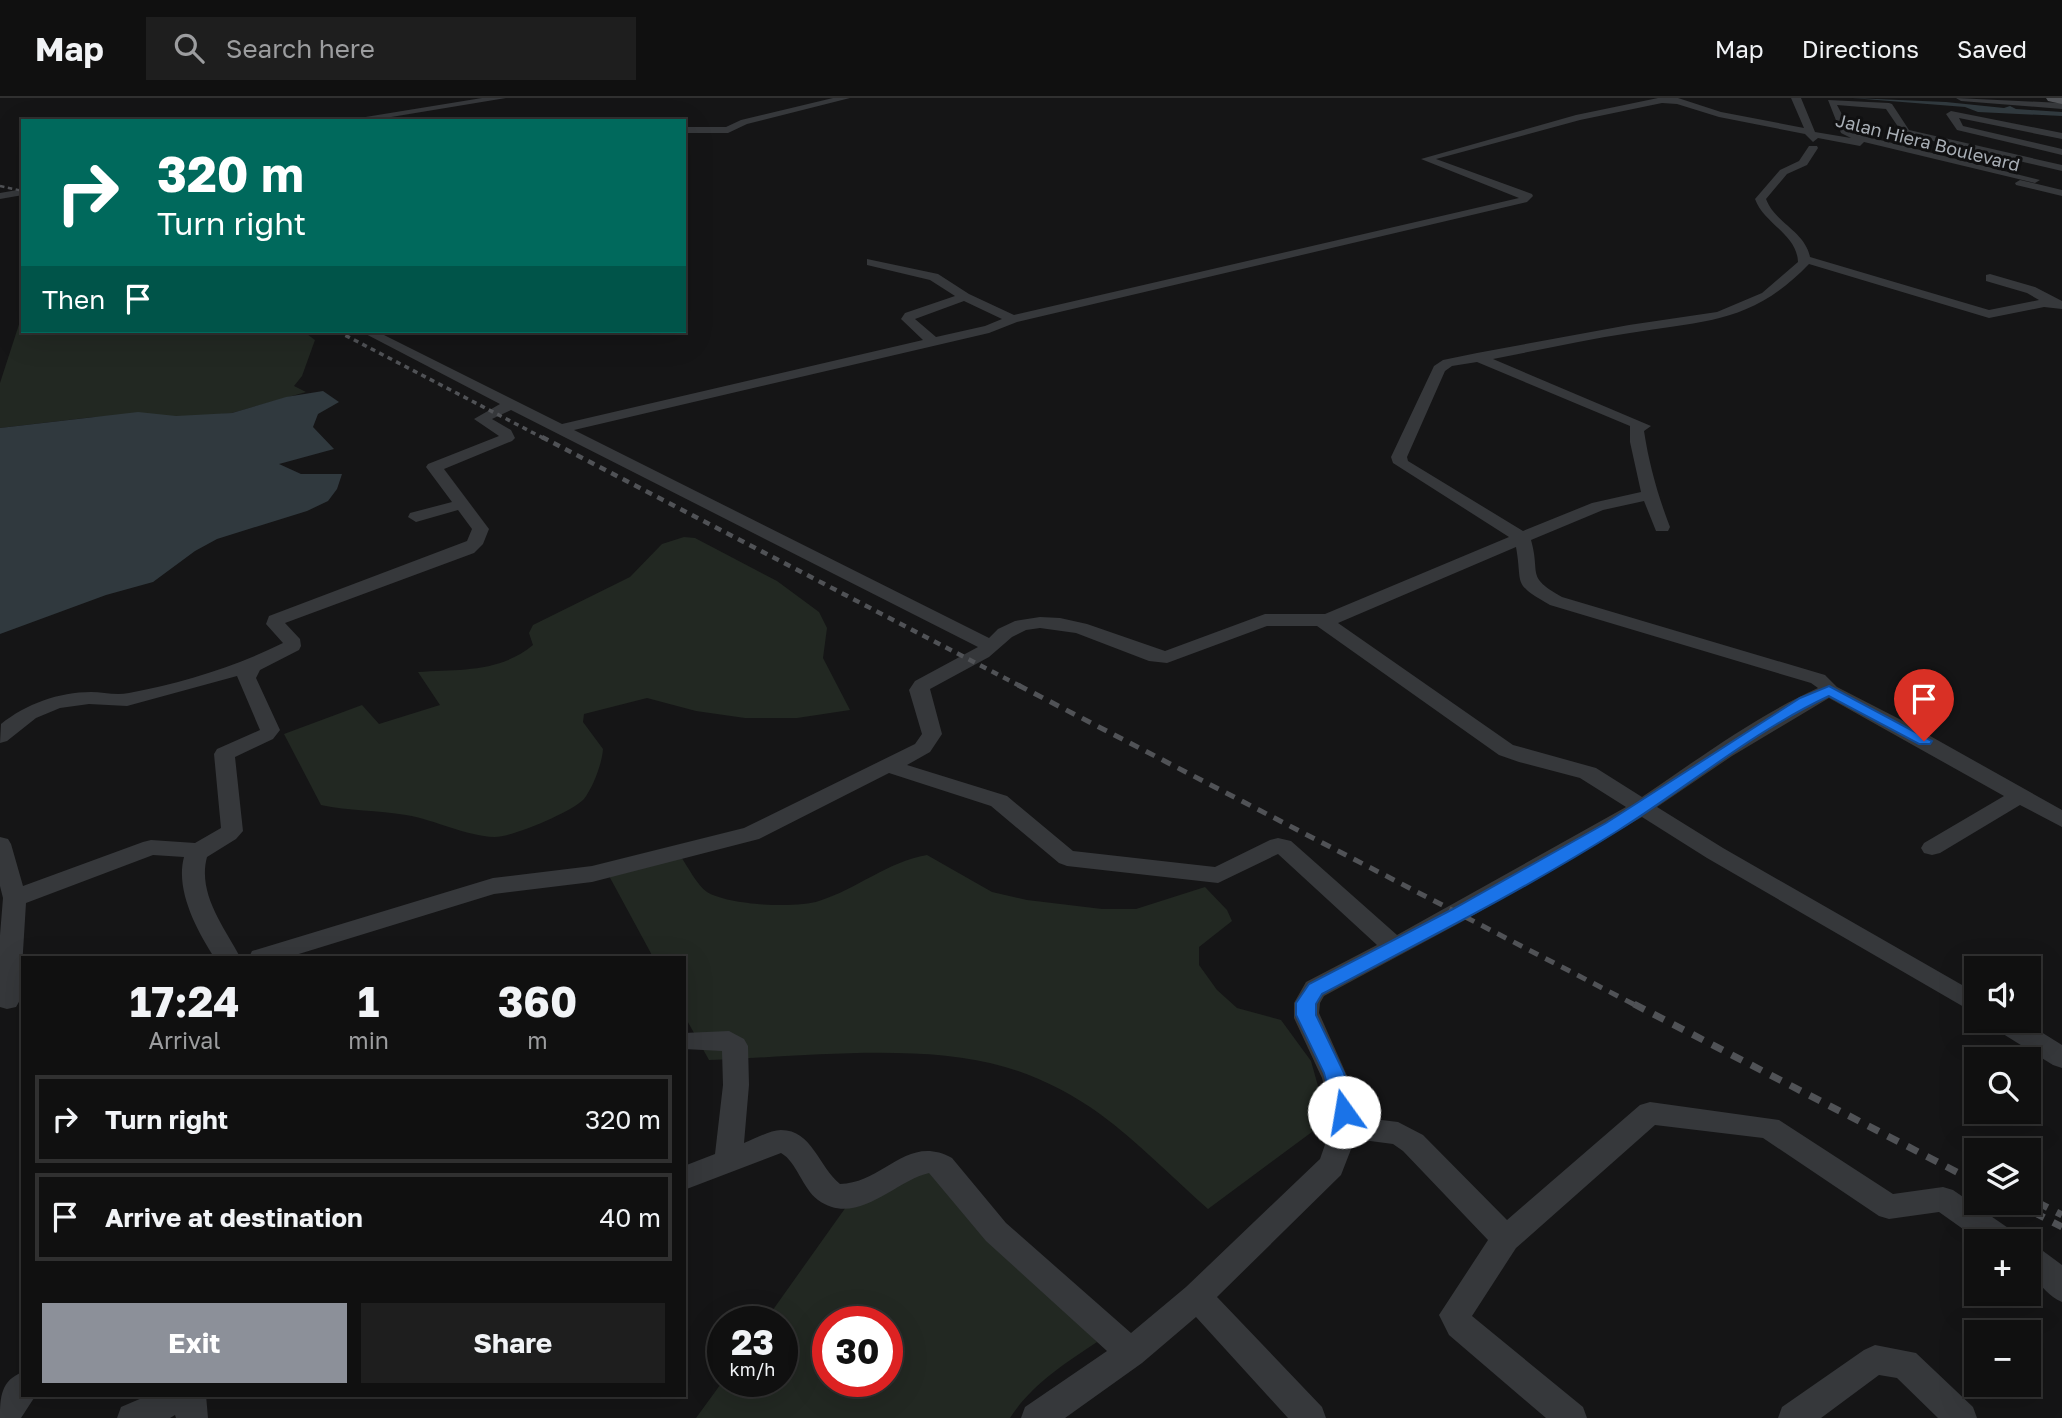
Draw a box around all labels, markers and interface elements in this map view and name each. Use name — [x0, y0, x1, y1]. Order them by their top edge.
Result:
search box — [146, 17, 636, 80]
text: Map — [35, 29, 104, 68]
icon: search — [170, 29, 208, 67]
text: Search here — [226, 33, 375, 64]
text: Map — [1715, 34, 1764, 63]
text: Directions — [1802, 34, 1919, 63]
text: Saved — [1957, 34, 2027, 63]
street label: Jalan Hiera Boulevard — [1834, 108, 2022, 176]
text: 320 m — [157, 144, 304, 203]
icon: right — [42, 147, 133, 238]
text: Turn right — [157, 204, 306, 242]
icon: arrive — [119, 280, 157, 318]
text: Then — [42, 284, 105, 315]
pin — [1894, 669, 1954, 741]
icon: arrive — [1905, 680, 1943, 718]
map controls — [1964, 956, 2041, 1397]
button: sound — [1964, 956, 2041, 1033]
text: 17:24 — [130, 976, 240, 1026]
text: 1 — [358, 976, 379, 1026]
text: 360 — [498, 976, 577, 1026]
text: Arrival — [149, 1026, 221, 1054]
text: min — [348, 1026, 389, 1054]
text: m — [527, 1026, 548, 1054]
button: search — [1964, 1047, 2041, 1124]
position arrow — [1307, 1075, 1381, 1149]
icon: right — [46, 1100, 84, 1138]
text: Turn right — [105, 1104, 228, 1135]
text: 320 m — [585, 1104, 661, 1135]
button: layers — [1964, 1138, 2041, 1215]
icon: arrive — [46, 1198, 84, 1236]
text: Arrive at destination — [105, 1202, 363, 1233]
text: 40 m — [600, 1202, 661, 1233]
button: + — [1964, 1229, 2041, 1306]
button: Exit — [42, 1303, 347, 1383]
button: Share — [361, 1303, 665, 1383]
speed limit sign: 30 — [812, 1306, 903, 1397]
button: − — [1964, 1320, 2041, 1397]
text: 23 — [731, 1321, 774, 1363]
text: km/h — [730, 1358, 775, 1380]

